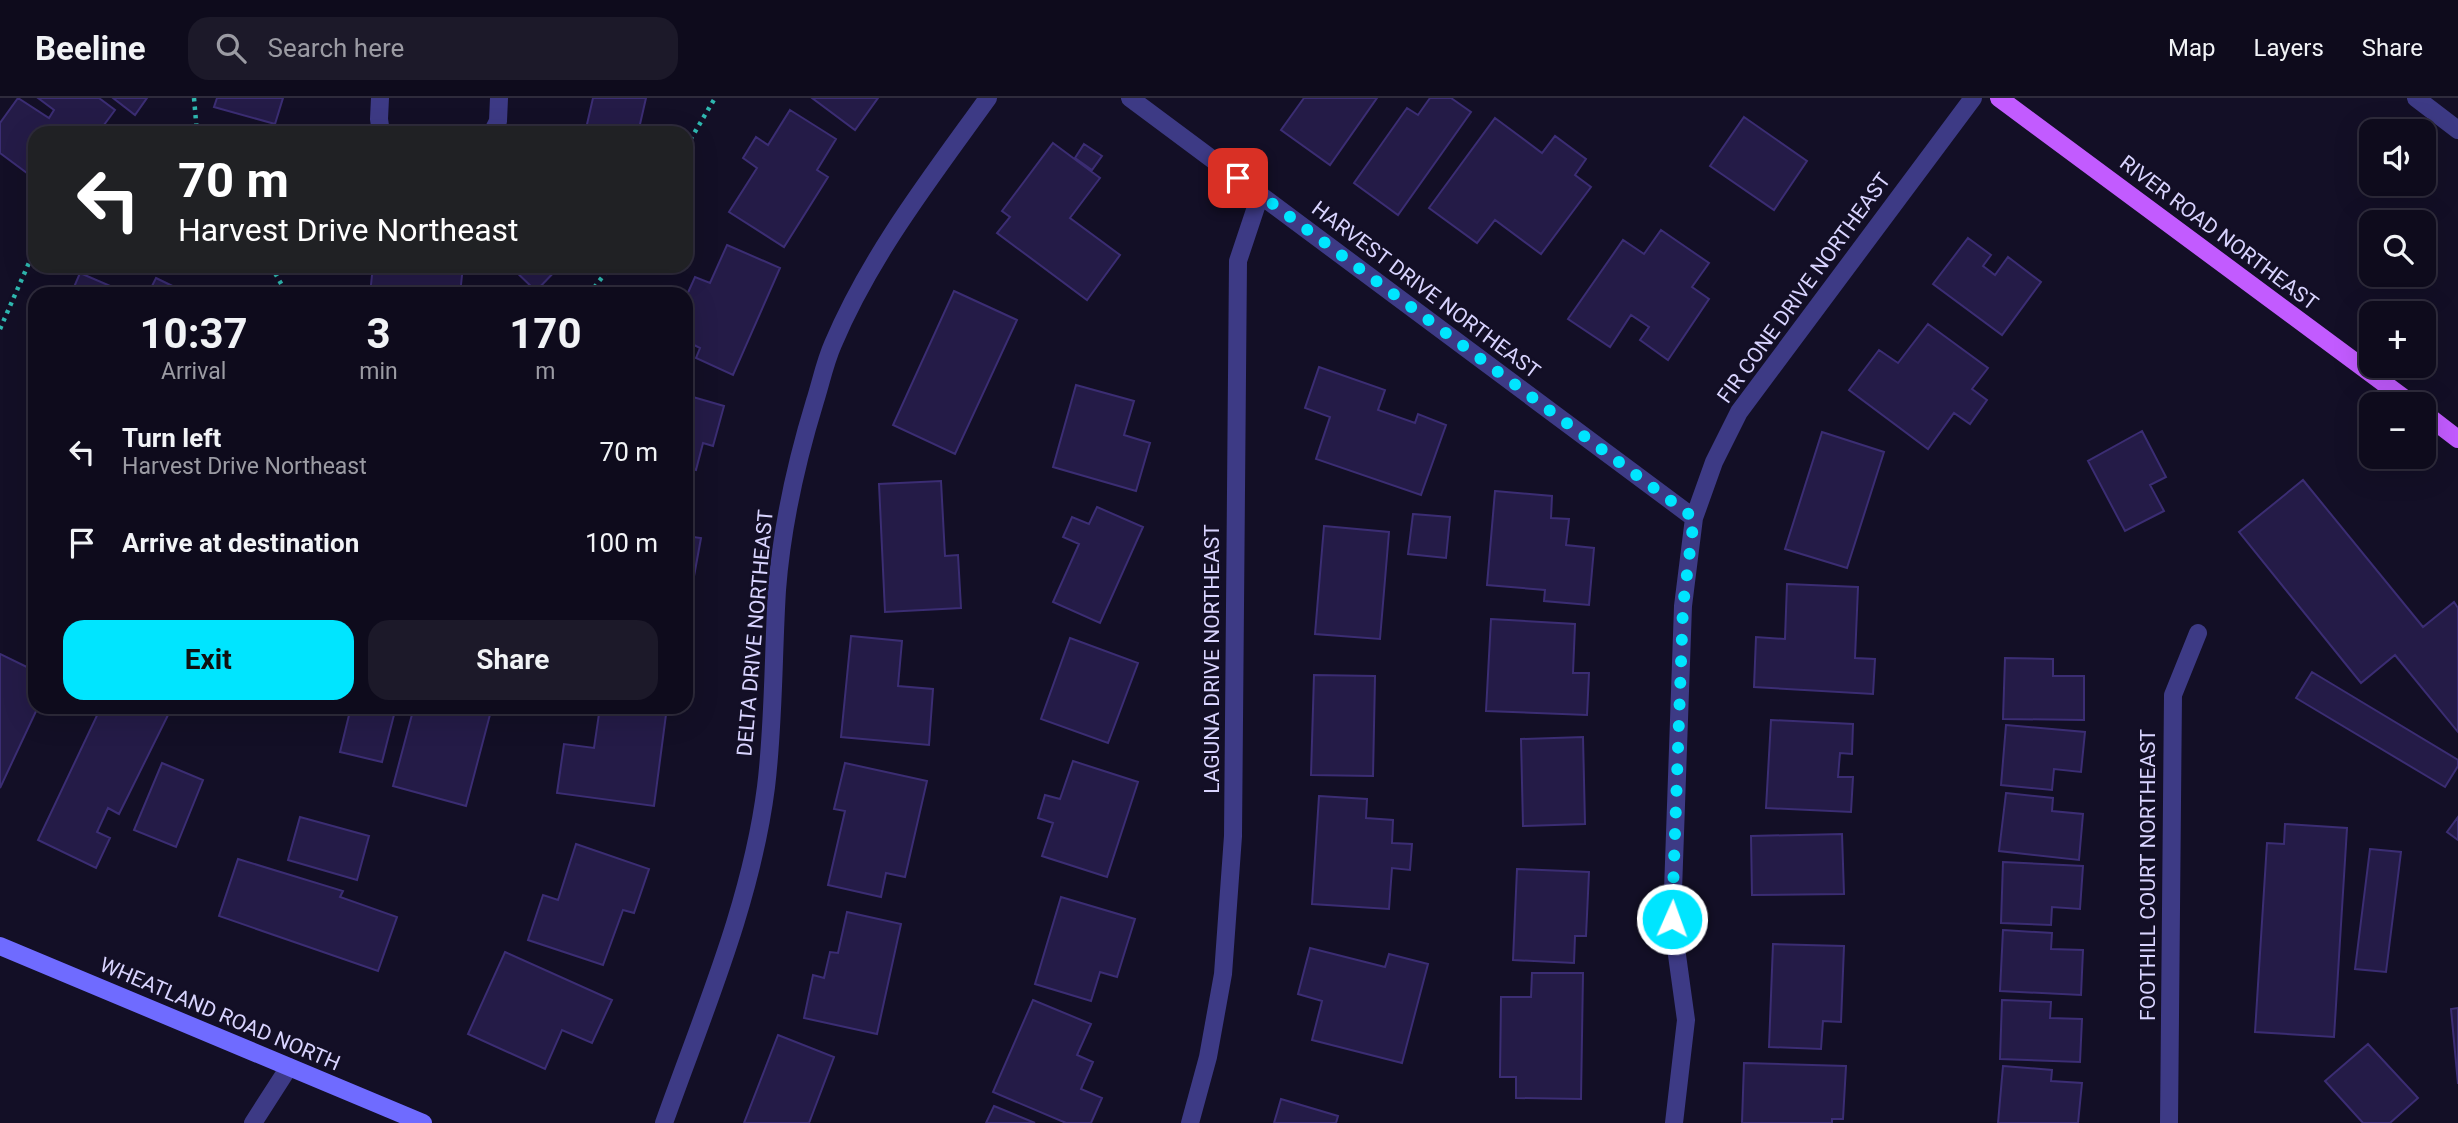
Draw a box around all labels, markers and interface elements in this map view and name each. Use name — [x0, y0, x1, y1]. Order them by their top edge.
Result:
search box — [188, 17, 678, 80]
text: Beeline — [35, 29, 146, 68]
icon: search — [212, 29, 250, 67]
text: Search here — [268, 33, 404, 63]
text: Map — [2168, 34, 2216, 62]
text: Layers — [2254, 34, 2324, 62]
text: Share — [2362, 34, 2423, 62]
map controls — [2359, 119, 2436, 469]
button: sound — [2359, 119, 2436, 196]
pin — [1208, 148, 1268, 208]
street label: RIVER ROAD NORTHEAST — [2115, 151, 2323, 316]
text: 70 m — [178, 152, 289, 209]
icon: left — [63, 154, 154, 245]
icon: arrive — [1219, 159, 1257, 197]
street label: FIR CONE DRIVE NORTHEAST — [1712, 168, 1896, 408]
street label: HARVEST DRIVE NORTHEAST — [1307, 196, 1545, 384]
button: search — [2359, 210, 2436, 287]
text: Harvest Drive Northeast — [178, 211, 519, 249]
button: + — [2359, 301, 2436, 378]
text: 10:37 — [140, 309, 248, 358]
text: 3 — [366, 309, 391, 358]
text: 170 — [509, 309, 582, 358]
text: Arrival — [161, 358, 226, 385]
text: min — [359, 358, 398, 385]
text: m — [535, 358, 555, 385]
button: − — [2359, 392, 2436, 469]
text: Turn left — [122, 423, 221, 453]
icon: left — [63, 433, 101, 471]
text: 70 m — [600, 437, 658, 467]
text: Harvest Drive Northeast — [122, 453, 367, 480]
street label: DELTA DRIVE NORTHEAST — [732, 508, 778, 757]
icon: arrive — [63, 524, 101, 562]
street label: LAGUNA DRIVE NORTHEAST — [1200, 524, 1224, 794]
text: Arrive at destination — [122, 528, 359, 558]
text: 100 m — [585, 528, 658, 558]
button: Exit — [63, 620, 354, 700]
button: Share — [368, 620, 658, 700]
street label: FOOTHILL COURT NORTHEAST — [2136, 728, 2160, 1021]
position arrow — [1635, 882, 1709, 956]
street label: WHEATLAND ROAD NORTH — [96, 952, 344, 1076]

